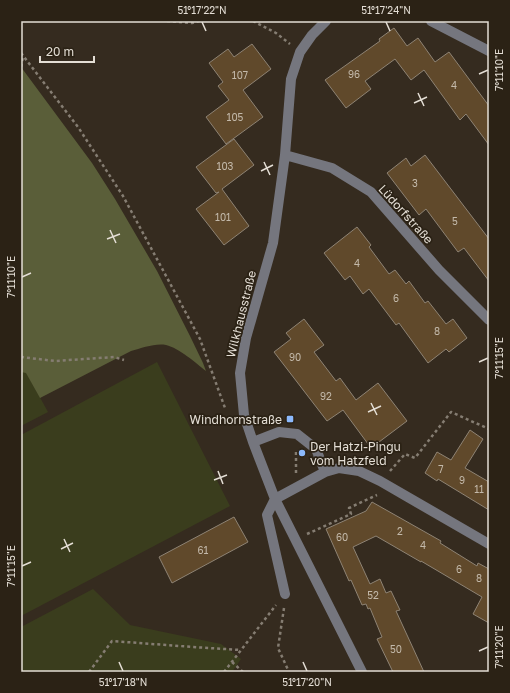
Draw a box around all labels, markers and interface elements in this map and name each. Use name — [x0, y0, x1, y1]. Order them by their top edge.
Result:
text: 51°17'22"N — [177, 4, 227, 16]
text: 51°17'24"N — [361, 4, 411, 16]
scale bar — [40, 38, 94, 64]
text: 20 m — [46, 44, 74, 59]
text: 7°11'10"E — [493, 49, 505, 91]
house number: 96 — [348, 68, 360, 80]
house number: 107 — [232, 69, 248, 81]
house number: 4 — [451, 79, 457, 91]
house number: 105 — [227, 111, 244, 123]
house number: 103 — [217, 160, 234, 172]
house number: 3 — [412, 177, 418, 189]
street label: Lüdorfstraße — [376, 181, 436, 247]
house number: 101 — [215, 211, 231, 223]
house number: 5 — [452, 215, 458, 227]
text: 7°11'10"E — [5, 256, 17, 298]
house number: 4 — [354, 257, 360, 269]
street label: Wilkhausstraße — [223, 269, 259, 359]
house number: 6 — [393, 292, 399, 304]
house number: 8 — [434, 325, 440, 337]
text: 7°11'15"E — [493, 337, 505, 379]
house number: 90 — [289, 351, 301, 363]
house number: 92 — [320, 390, 332, 402]
place label: Windhornstraße — [189, 412, 282, 427]
marker: Windhornstraße — [285, 414, 295, 424]
place label: Der Hatzi-Pingu vom Hatzfeld — [310, 439, 401, 468]
marker: Der Hatzi-Pingu vom Hatzfeld — [297, 448, 307, 458]
house number: 7 — [438, 463, 444, 475]
house number: 9 — [459, 474, 465, 486]
house number: 11 — [474, 483, 484, 495]
house number: 2 — [397, 525, 403, 537]
house number: 60 — [336, 531, 348, 543]
house number: 4 — [420, 539, 426, 551]
house number: 61 — [198, 544, 209, 556]
text: 7°11'15"E — [5, 545, 17, 587]
house number: 6 — [456, 563, 462, 575]
house number: 8 — [476, 572, 482, 584]
house number: 52 — [367, 589, 379, 601]
text: 7°11'20"E — [493, 625, 505, 669]
house number: 50 — [390, 643, 402, 655]
text: 51°17'18"N — [99, 676, 147, 688]
text: 51°17'20"N — [282, 676, 332, 688]

